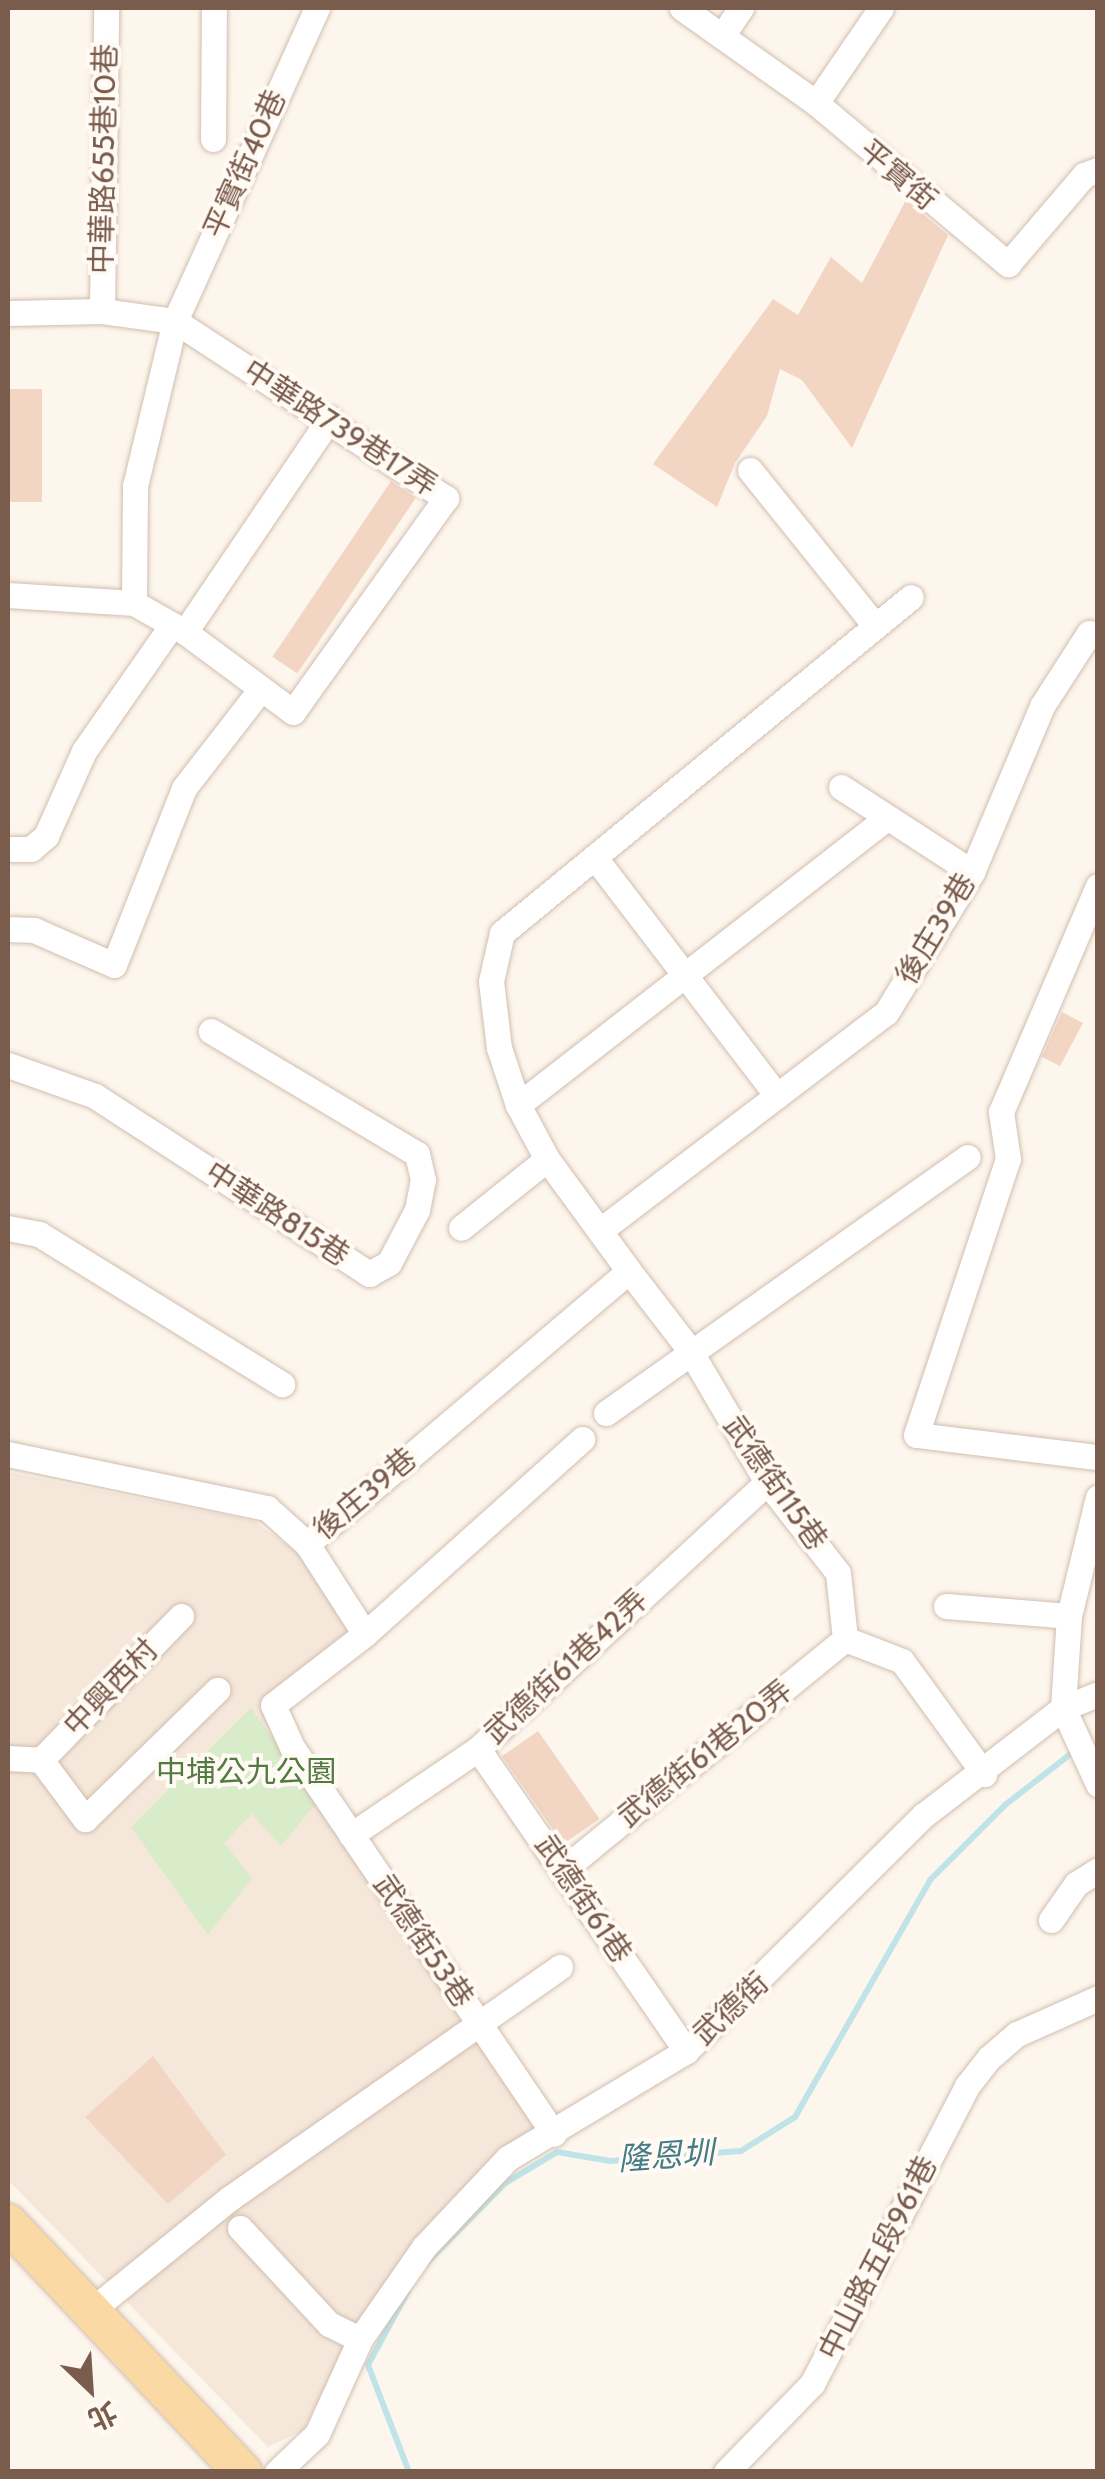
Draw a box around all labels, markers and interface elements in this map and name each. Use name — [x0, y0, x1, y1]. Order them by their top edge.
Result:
street label: 中華路655巷10巷 — [84, 44, 124, 274]
street label: 平實街40巷 — [196, 84, 294, 244]
street label: 平實街 — [852, 132, 944, 218]
street label: 中華路739巷17弄 — [237, 352, 443, 504]
street label: 後庄39巷 — [889, 867, 983, 991]
street label: 中華路815巷 — [198, 1154, 356, 1274]
street label: 武德街115巷 — [716, 1409, 834, 1557]
street label: 後庄39巷 — [306, 1441, 424, 1547]
street label: 武德街61巷42弄 — [477, 1582, 655, 1752]
street label: 中興西村 — [56, 1632, 166, 1744]
street label: 武德街61巷20弄 — [611, 1673, 799, 1835]
park label: 中埔公九公園 — [156, 1754, 336, 1790]
street label: 武德街61巷 — [527, 1828, 639, 1970]
street label: 武德街53巷 — [365, 1868, 481, 2014]
street label: 武德街 — [686, 1965, 776, 2053]
water label: 隆恩圳 — [617, 2133, 715, 2179]
street label: 中山路五段961巷 — [811, 2150, 945, 2366]
north arrow — [40, 2339, 140, 2439]
text: 北 — [83, 2395, 123, 2438]

